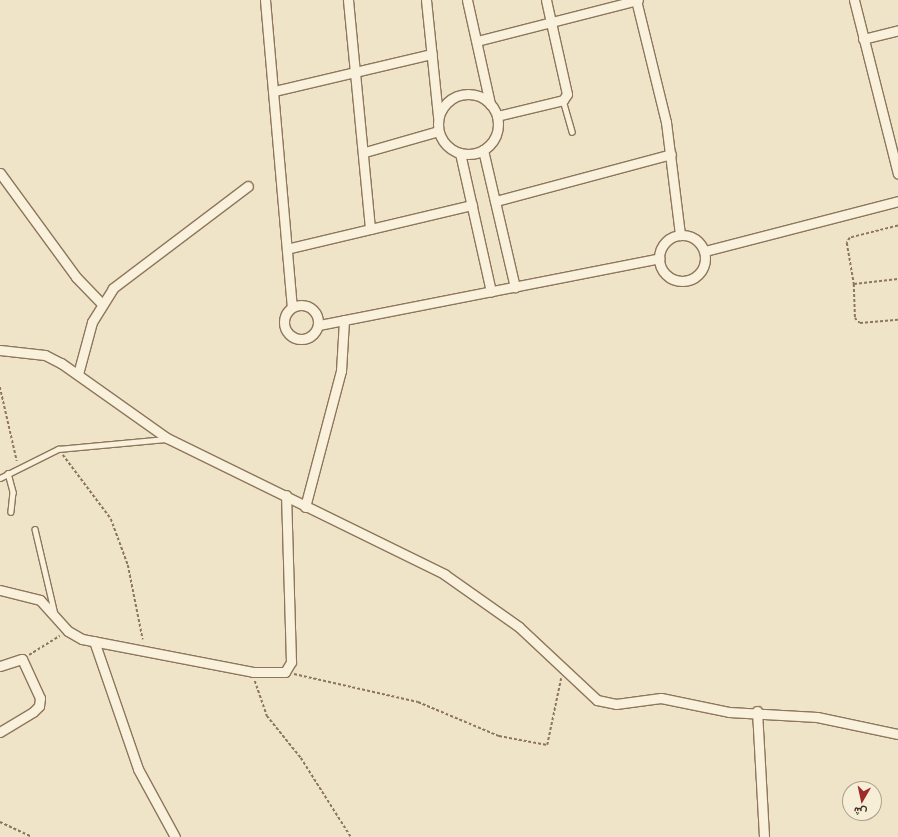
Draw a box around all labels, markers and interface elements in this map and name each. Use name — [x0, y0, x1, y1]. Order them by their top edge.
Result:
north arrow — [842, 781, 882, 821]
text: ش — [852, 804, 868, 821]

